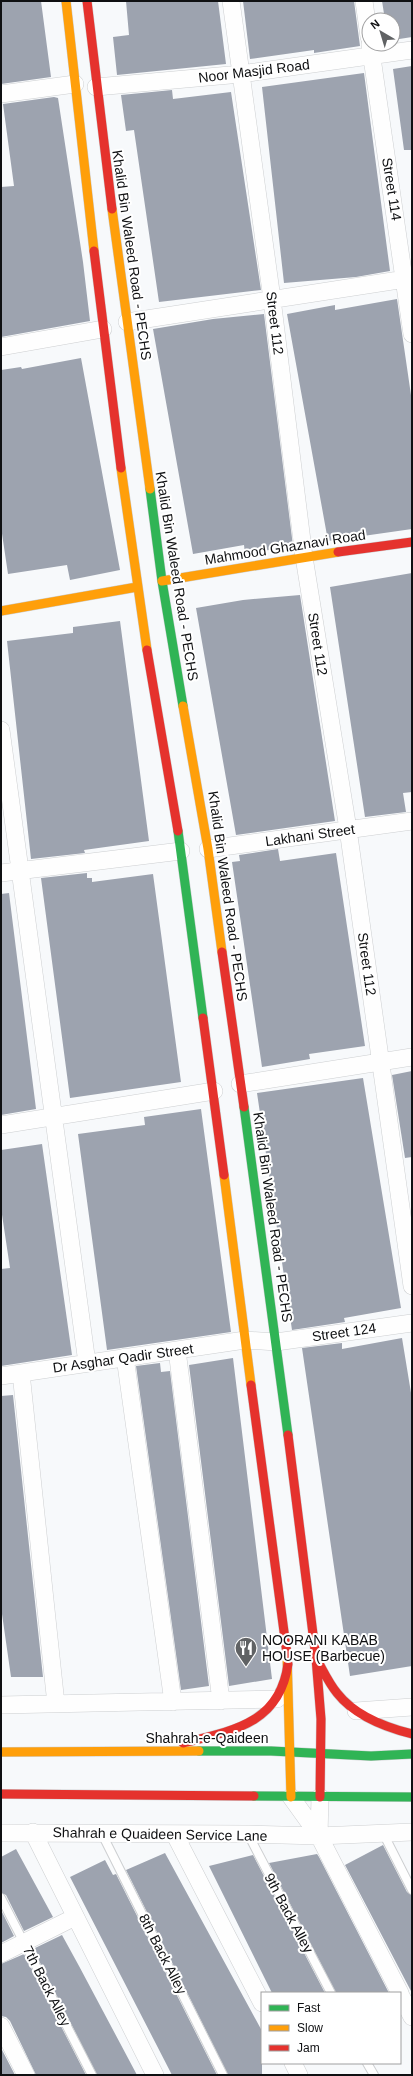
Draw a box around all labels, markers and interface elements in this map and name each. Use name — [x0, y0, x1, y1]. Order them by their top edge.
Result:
north arrow — [361, 12, 401, 52]
text: N — [368, 17, 382, 31]
street label: Noor Masjid Road — [197, 56, 311, 86]
street label: Khalid Bin Waleed Road - PECHS — [109, 149, 155, 361]
street label: Street 114 — [379, 156, 405, 222]
street label: Street 112 — [263, 290, 287, 356]
street label: Khalid Bin Waleed Road - PECHS — [153, 470, 201, 682]
street label: Mahmood Ghaznavi Road — [203, 526, 367, 568]
street label: Street 112 — [305, 611, 331, 677]
street label: Khalid Bin Waleed Road - PECHS — [205, 790, 251, 1002]
street label: Lakhani Street — [264, 821, 356, 849]
street label: Street 112 — [355, 931, 379, 997]
street label: Khalid Bin Waleed Road - PECHS — [250, 1111, 296, 1323]
street label: Street 124 — [311, 1320, 377, 1344]
street label: Dr Asghar Qadir Street — [52, 1340, 194, 1376]
place label: NOORANI KABAB HOUSE (Barbecue) — [262, 1632, 385, 1664]
restaurant icon: NOORANI KABAB HOUSE (Barbecue) — [233, 1635, 259, 1668]
street label: Shahrah-e-Qaideen — [146, 1730, 268, 1746]
street label: Shahrah e Quaideen Service Lane — [52, 1824, 268, 1844]
street label: 9th Back Alley — [261, 1870, 317, 1956]
street label: 8th Back Alley — [136, 1911, 190, 1997]
street label: 7th Back Alley — [20, 1943, 74, 2029]
legend — [261, 1992, 401, 2064]
text: Fast — [297, 2001, 321, 2015]
text: Slow — [297, 2021, 323, 2035]
text: Jam — [297, 2041, 320, 2055]

